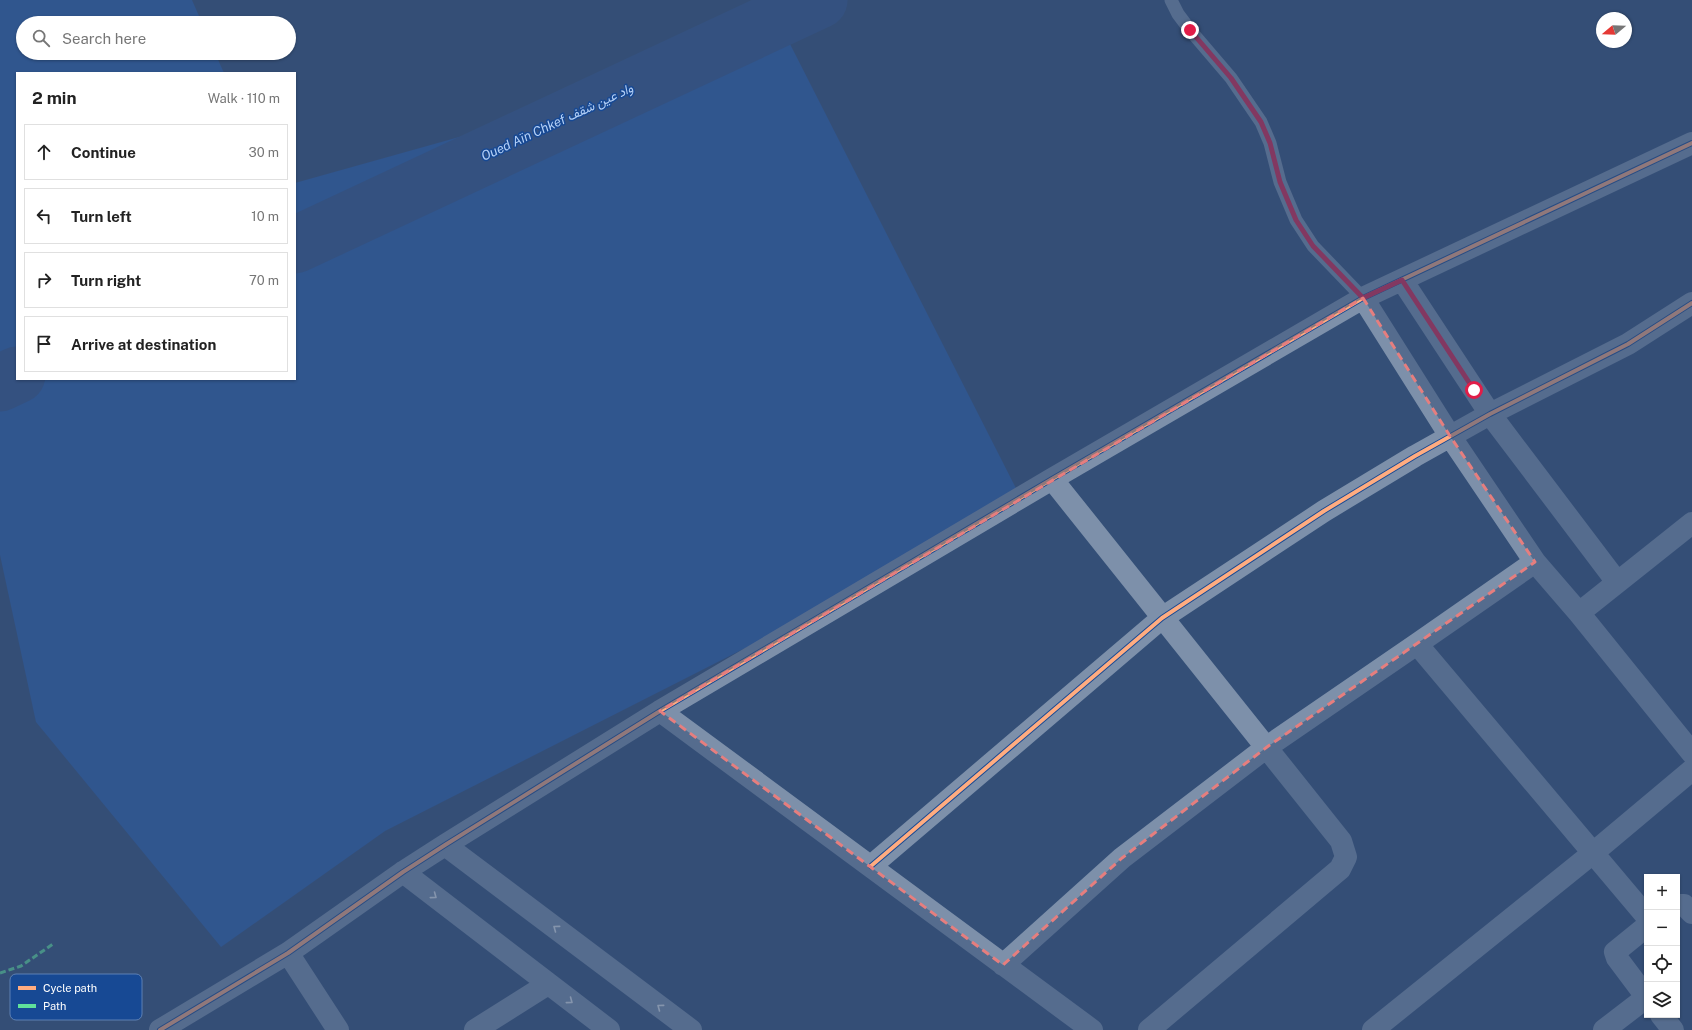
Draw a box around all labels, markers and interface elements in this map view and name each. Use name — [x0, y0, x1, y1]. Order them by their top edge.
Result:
north arrow — [1596, 12, 1632, 48]
search box — [16, 16, 296, 60]
route end — [1181, 21, 1199, 39]
icon: search — [30, 27, 52, 49]
text: Search here — [62, 30, 146, 47]
water label: Oued Aïn Chkef واد عين شقف — [479, 80, 636, 165]
text: 2 min — [32, 88, 77, 108]
text: Walk · 110 m — [208, 91, 280, 106]
icon: ahead — [33, 141, 55, 163]
text: Continue — [71, 144, 136, 161]
text: 30 m — [249, 145, 279, 160]
icon: left — [33, 205, 55, 227]
text: Turn left — [71, 208, 132, 225]
text: 10 m — [251, 209, 279, 224]
icon: right — [33, 269, 55, 291]
text: Turn right — [71, 272, 141, 289]
text: 70 m — [249, 273, 279, 288]
icon: arrive — [33, 333, 55, 355]
text: Arrive at destination — [71, 336, 216, 353]
route start — [1465, 381, 1483, 399]
map controls — [1644, 874, 1680, 1018]
button: + — [1644, 874, 1680, 910]
one-way arrow — [429, 891, 436, 898]
button: − — [1644, 910, 1680, 946]
one-way arrow — [554, 926, 561, 933]
button: locate — [1644, 946, 1680, 982]
legend — [10, 974, 142, 1020]
text: Cycle path — [43, 982, 97, 994]
button: layers — [1644, 982, 1680, 1018]
one-way arrow — [566, 996, 573, 1003]
text: Path — [43, 1000, 66, 1012]
one-way arrow — [657, 1004, 664, 1011]

